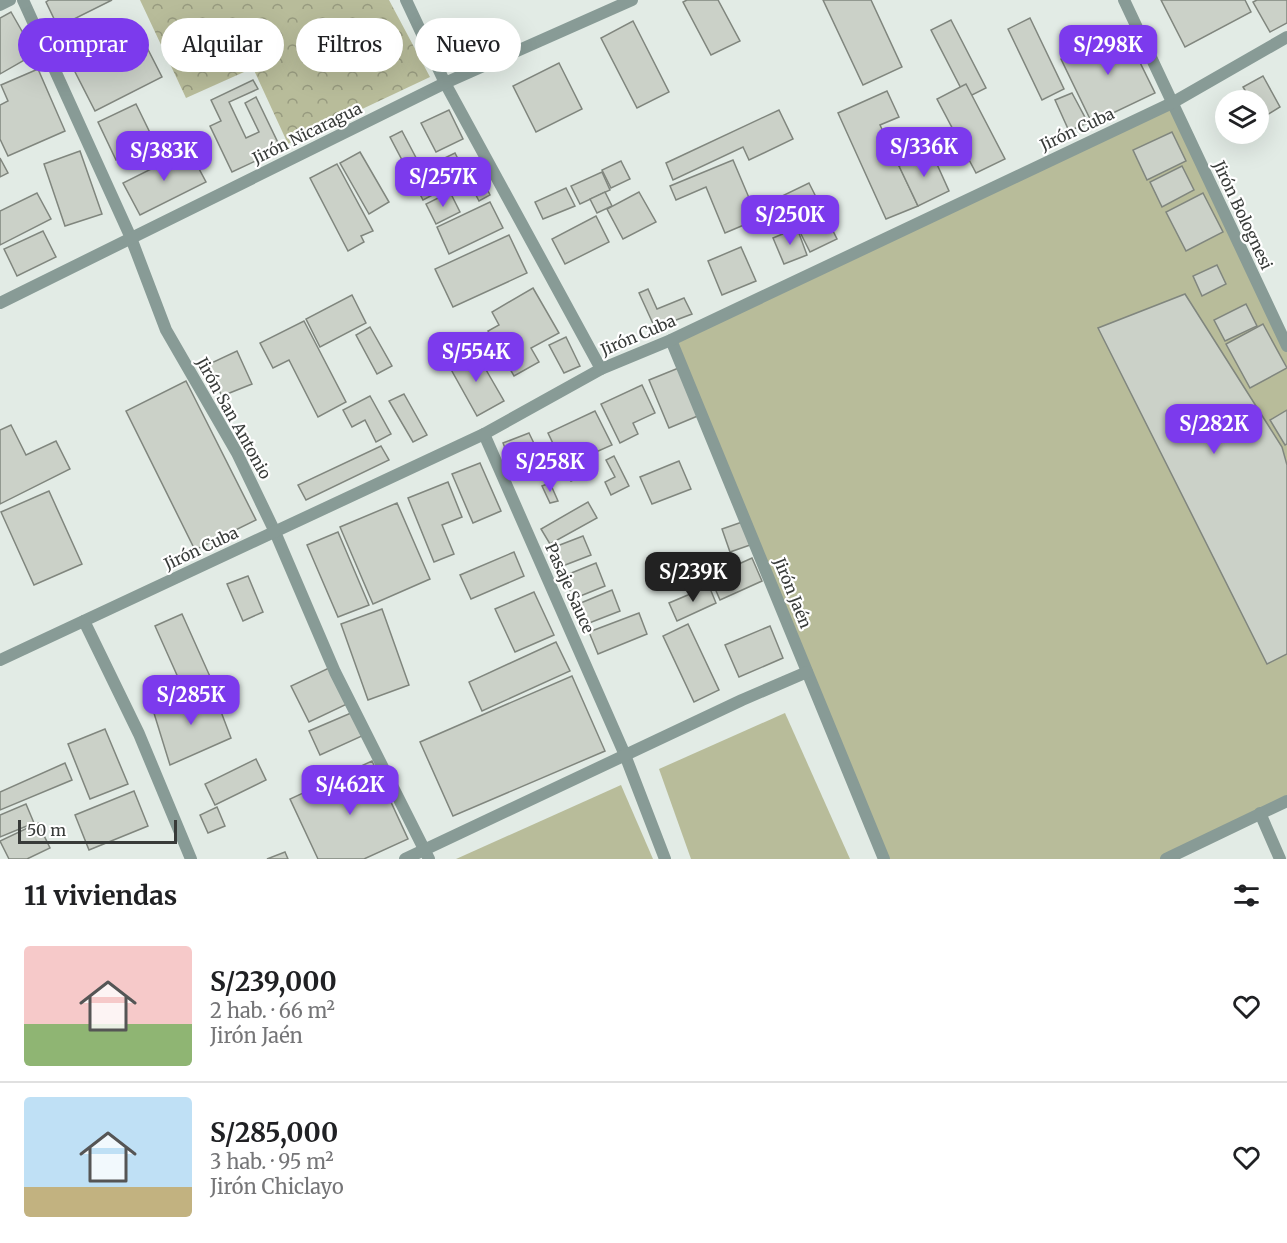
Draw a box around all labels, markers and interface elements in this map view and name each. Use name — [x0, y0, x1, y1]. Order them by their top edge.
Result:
chip: Comprar — [18, 18, 149, 72]
chip: Alquilar — [161, 18, 284, 72]
chip: Filtros — [296, 18, 403, 72]
chip: Nuevo — [415, 18, 521, 72]
pin: S/298K — [1059, 25, 1157, 76]
text: S/298K — [1073, 32, 1143, 57]
map controls — [1215, 90, 1269, 144]
button: layers — [1215, 90, 1269, 144]
street label: Jirón Nicaragua — [248, 98, 365, 169]
street label: Jirón Cuba — [1036, 103, 1118, 155]
pin: S/336K — [875, 127, 973, 178]
pin: S/383K — [115, 131, 213, 182]
text: S/336K — [890, 134, 958, 159]
text: S/383K — [130, 138, 198, 163]
street label: Jirón Bolognesi — [1209, 156, 1277, 273]
pin: S/257K — [394, 157, 492, 208]
text: S/257K — [409, 164, 477, 189]
pin: S/250K — [741, 195, 839, 246]
text: S/250K — [755, 202, 825, 227]
street label: Jirón Cuba — [597, 310, 679, 360]
pin: S/554K — [427, 332, 525, 383]
text: S/554K — [442, 339, 510, 364]
street label: Jirón San Antonio — [192, 353, 276, 482]
pin: S/282K — [1165, 404, 1263, 455]
text: S/282K — [1179, 411, 1249, 436]
pin: S/258K — [501, 442, 599, 493]
text: S/258K — [516, 449, 584, 474]
street label: Jirón Cuba — [160, 522, 242, 574]
street label: Pasaje Sauce — [541, 540, 599, 636]
pin: S/239K — [644, 552, 742, 603]
street label: Jirón Jaén — [769, 554, 816, 632]
text: S/239K — [659, 559, 727, 584]
pin: S/285K — [142, 675, 240, 726]
text: S/285K — [157, 682, 225, 707]
pin: S/462K — [301, 765, 399, 816]
text: S/462K — [316, 772, 384, 797]
scale bar — [18, 817, 177, 844]
text: 50 m — [27, 820, 66, 840]
text: 11 viviendas — [24, 879, 177, 912]
icon: filters — [1230, 879, 1263, 912]
text: S/239,000 — [210, 965, 337, 998]
icon: home — [72, 970, 144, 1042]
icon: heart — [1230, 990, 1263, 1023]
text: 2 hab. · 66 m² — [210, 998, 335, 1023]
text: Jirón Jaén — [210, 1023, 303, 1048]
text: S/285,000 — [210, 1116, 338, 1149]
icon: home — [72, 1121, 144, 1193]
icon: heart — [1230, 1141, 1263, 1174]
text: 3 hab. · 95 m² — [210, 1149, 334, 1174]
text: Jirón Chiclayo — [210, 1174, 344, 1199]

